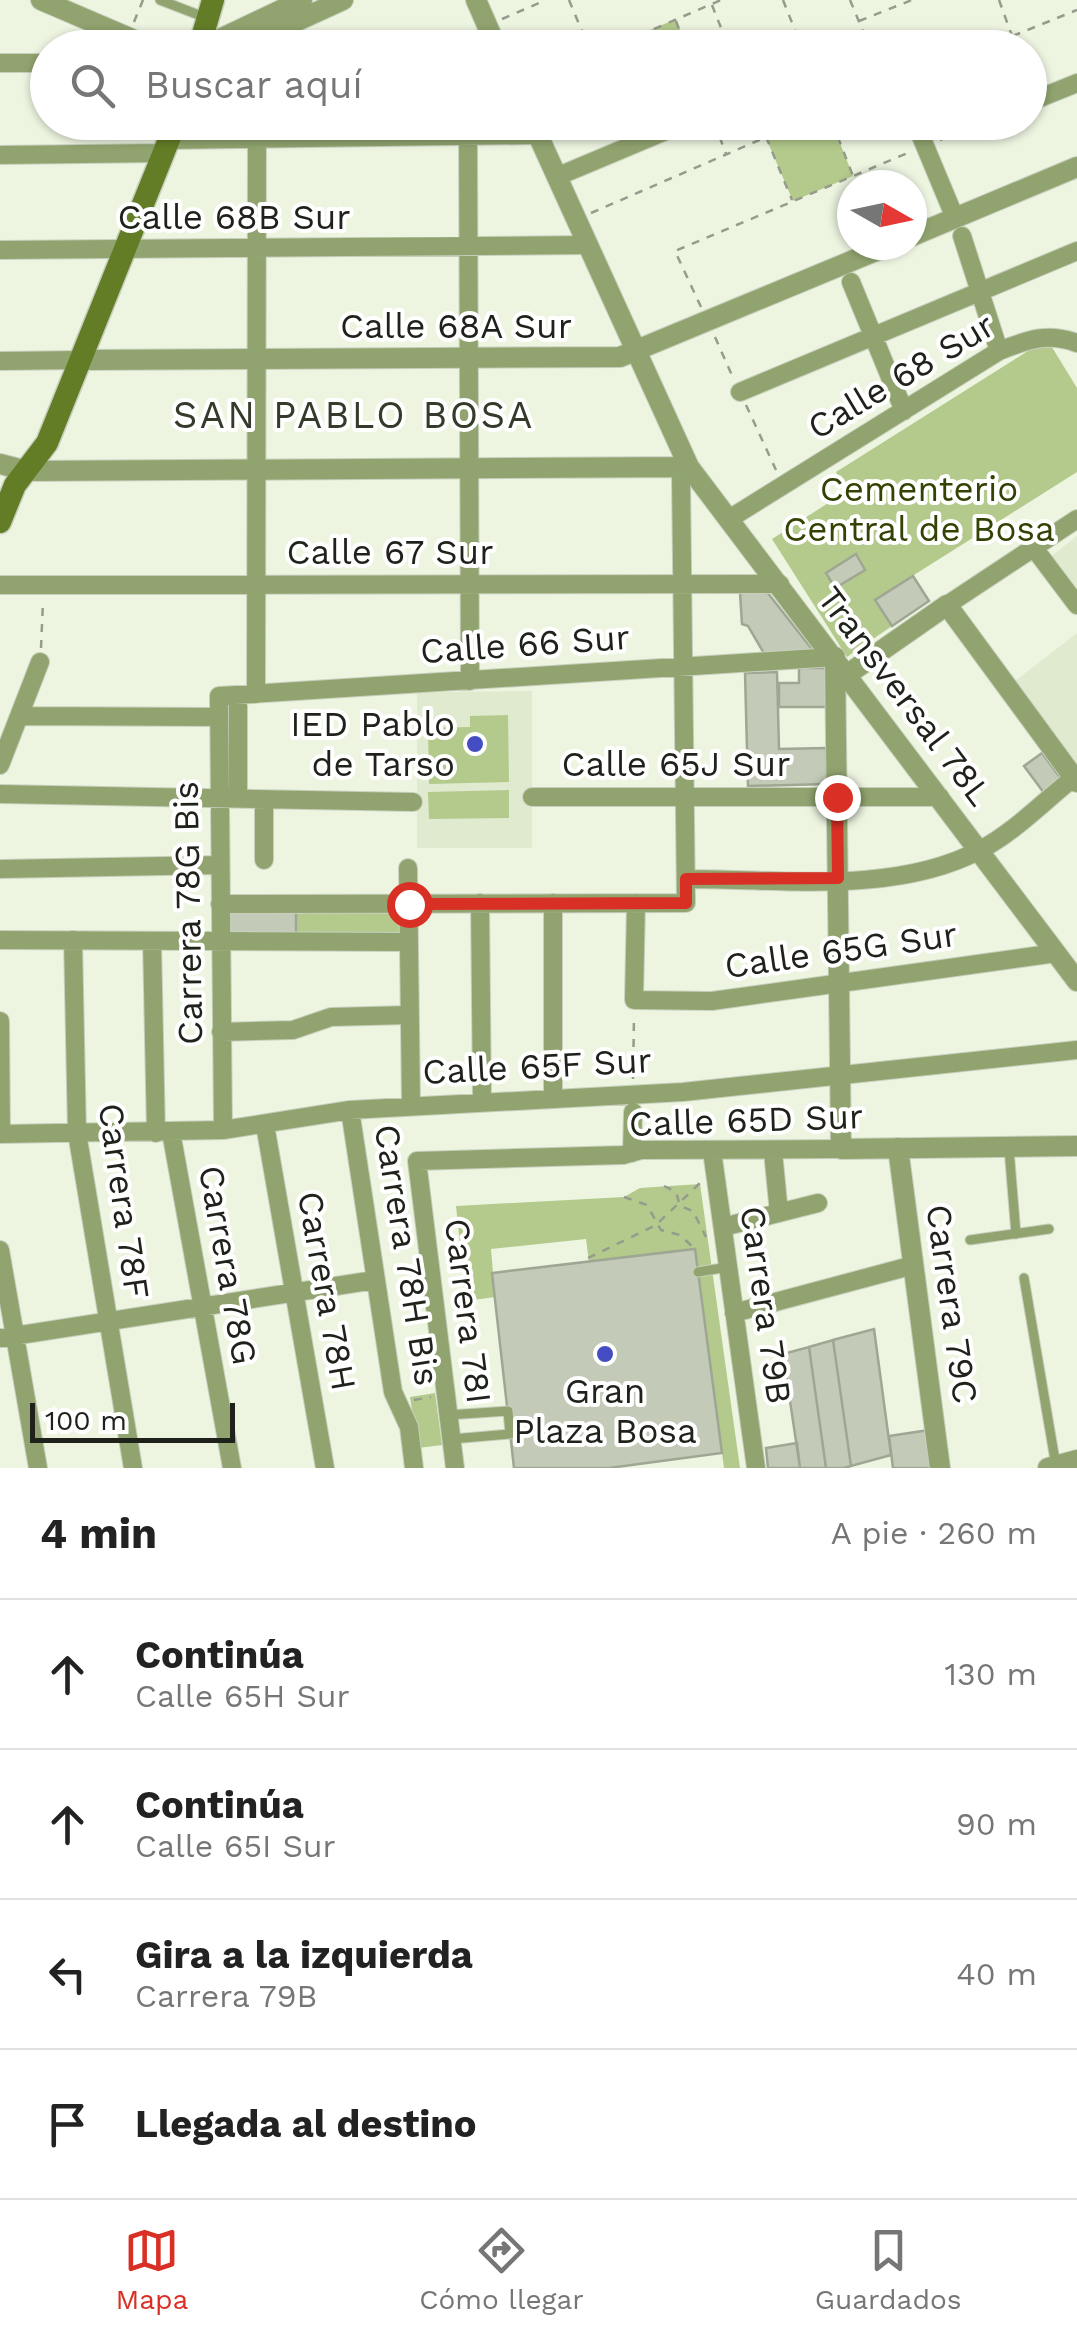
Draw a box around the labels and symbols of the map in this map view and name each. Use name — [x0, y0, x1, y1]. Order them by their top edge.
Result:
north arrow — [837, 170, 927, 260]
street label: Calle 68B Sur — [117, 196, 351, 238]
street label: Calle 68 Sur — [800, 304, 1002, 448]
street label: Calle 68A Sur — [340, 305, 572, 347]
district label: SAN PABLO BOSA — [173, 393, 535, 437]
park label: Cementerio Central de Bosa — [783, 468, 1055, 550]
street label: Calle 67 Sur — [287, 531, 493, 573]
street label: Transversal 78L — [809, 578, 1001, 814]
street label: Calle 66 Sur — [419, 616, 631, 672]
place label: IED Pablo de Tarso — [290, 703, 455, 785]
marker: IED Pablo de Tarso — [464, 733, 486, 755]
street label: Calle 65J Sur — [562, 743, 790, 785]
route end — [815, 775, 861, 821]
street label: Carrera 78G Bis — [165, 781, 211, 1045]
route start — [387, 882, 433, 928]
street label: Calle 65G Sur — [722, 913, 960, 987]
street label: Calle 65F Sur — [421, 1039, 653, 1093]
street label: Calle 65D Sur — [628, 1095, 864, 1145]
street label: Carrera 78F — [89, 1100, 159, 1302]
street label: Carrera 78H Bis — [366, 1121, 448, 1389]
street label: Carrera 78G — [190, 1162, 266, 1368]
street label: Carrera 78H — [289, 1188, 365, 1394]
street label: Carrera 79C — [917, 1202, 987, 1406]
street label: Carrera 79B — [731, 1203, 801, 1407]
street label: Carrera 78I — [436, 1216, 500, 1406]
marker: Gran Plaza Bosa — [594, 1343, 616, 1365]
place label: Gran Plaza Bosa — [513, 1370, 697, 1452]
scale bar — [30, 1398, 235, 1442]

